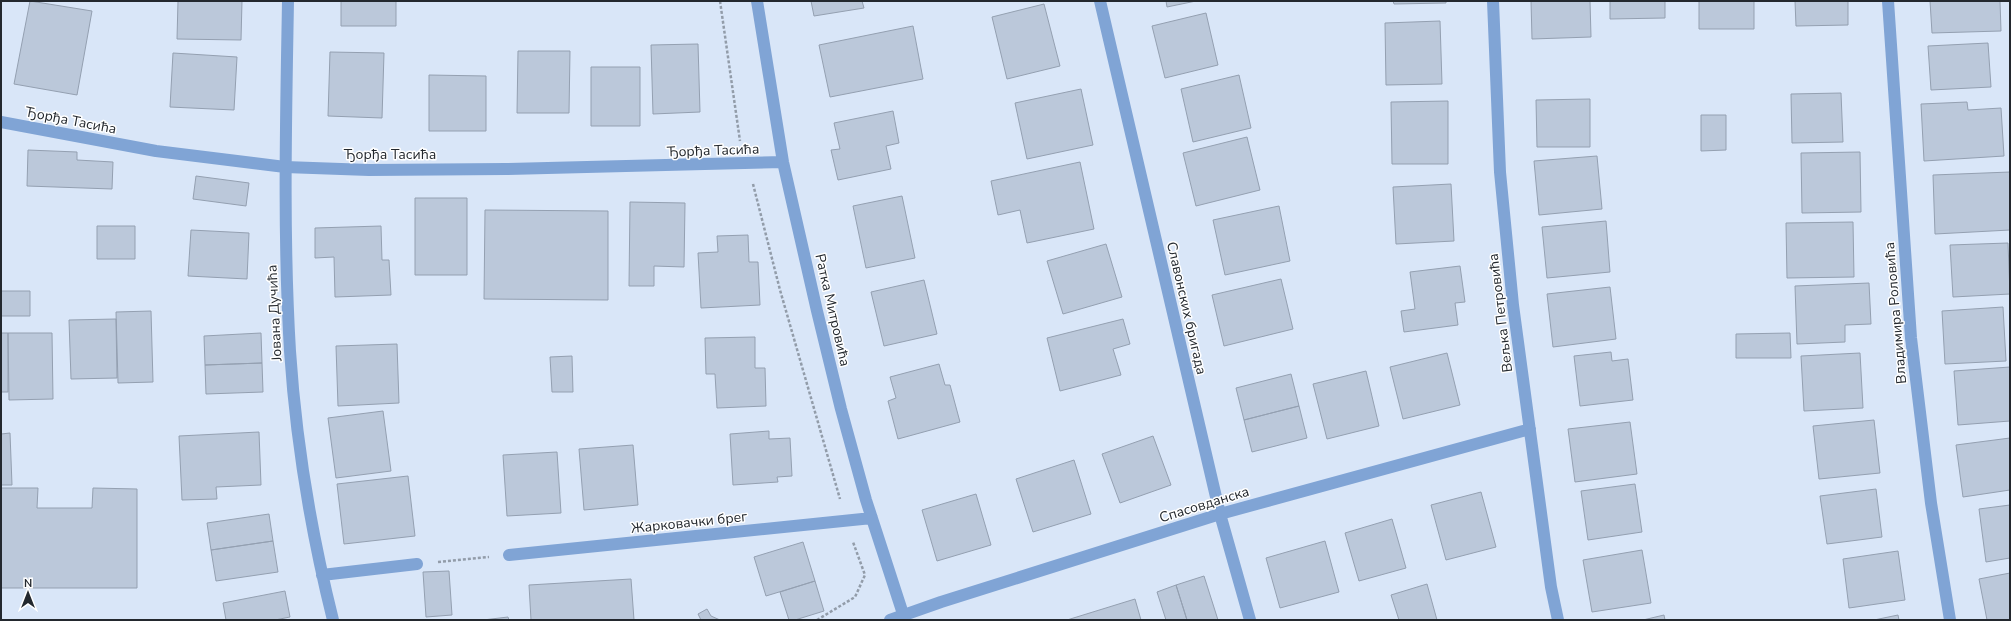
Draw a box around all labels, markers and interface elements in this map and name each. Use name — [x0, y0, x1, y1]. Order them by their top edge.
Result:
street label: Ђорђа Тасића — [24, 102, 118, 139]
street label: Ђорђа Тасића — [666, 139, 760, 162]
street label: Ђорђа Тасића — [344, 145, 436, 164]
street label: Славонских бригада — [1162, 240, 1211, 376]
street label: Владимира Роловића — [1880, 241, 1911, 385]
street label: Ратка Митровића — [810, 252, 855, 368]
street label: Вељка Петровића — [1484, 252, 1517, 374]
street label: Јована Дучића — [262, 264, 287, 363]
street label: Спасовданска — [1157, 482, 1251, 527]
street label: Жарковачки брег — [630, 507, 748, 538]
north arrow — [8, 573, 48, 613]
text: N — [24, 576, 32, 591]

